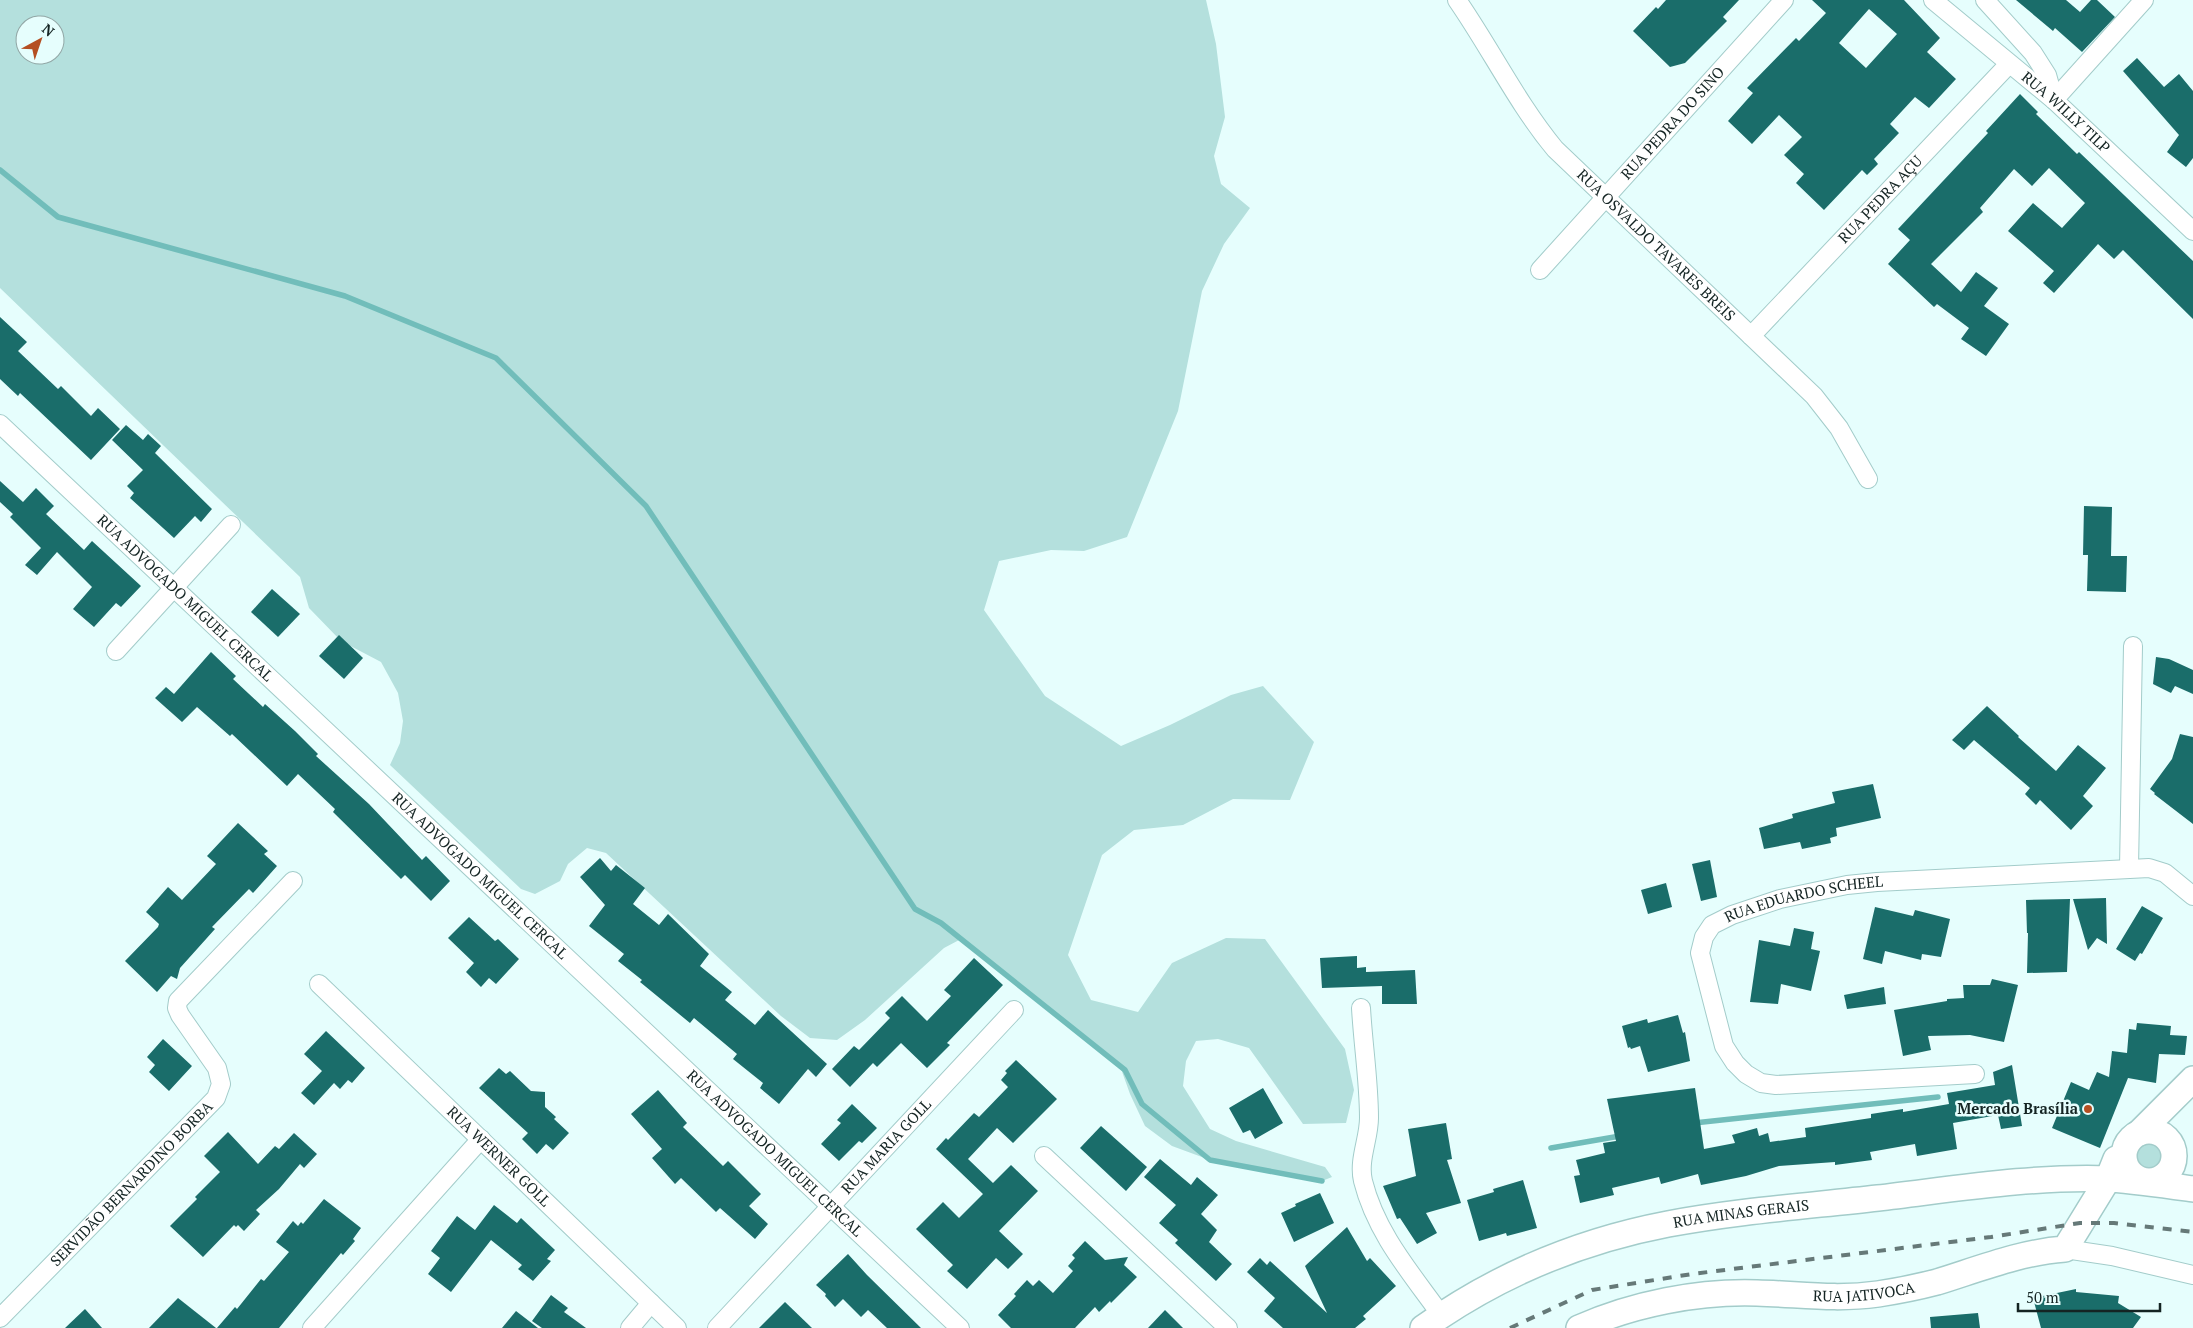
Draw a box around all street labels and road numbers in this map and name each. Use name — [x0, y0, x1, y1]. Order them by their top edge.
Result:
street label: RUA PEDRA DO SINO — [1616, 62, 1728, 183]
street label: RUA WILLY TILP — [2018, 66, 2115, 157]
street label: RUA PEDRA AÇU — [1833, 151, 1926, 247]
street label: RUA OSVALDO TAVARES BREIS — [1573, 164, 1740, 325]
street label: RUA ADVOGADO MIGUEL CERCAL — [93, 510, 278, 685]
street label: RUA ADVOGADO MIGUEL CERCAL — [388, 787, 573, 963]
street label: RUA EDUARDO SCHEEL — [1721, 871, 1883, 926]
street label: RUA ADVOGADO MIGUEL CERCAL — [683, 1065, 868, 1240]
street label: RUA MARIA GOLL — [836, 1094, 935, 1198]
street label: SERVIDÃO BERNARDINO BORBA — [45, 1096, 217, 1270]
street label: RUA WERNER GOLL — [443, 1101, 555, 1210]
street label: RUA MINAS GERAIS — [1671, 1194, 1810, 1232]
street label: RUA JATIVOCA — [1812, 1276, 1917, 1306]

